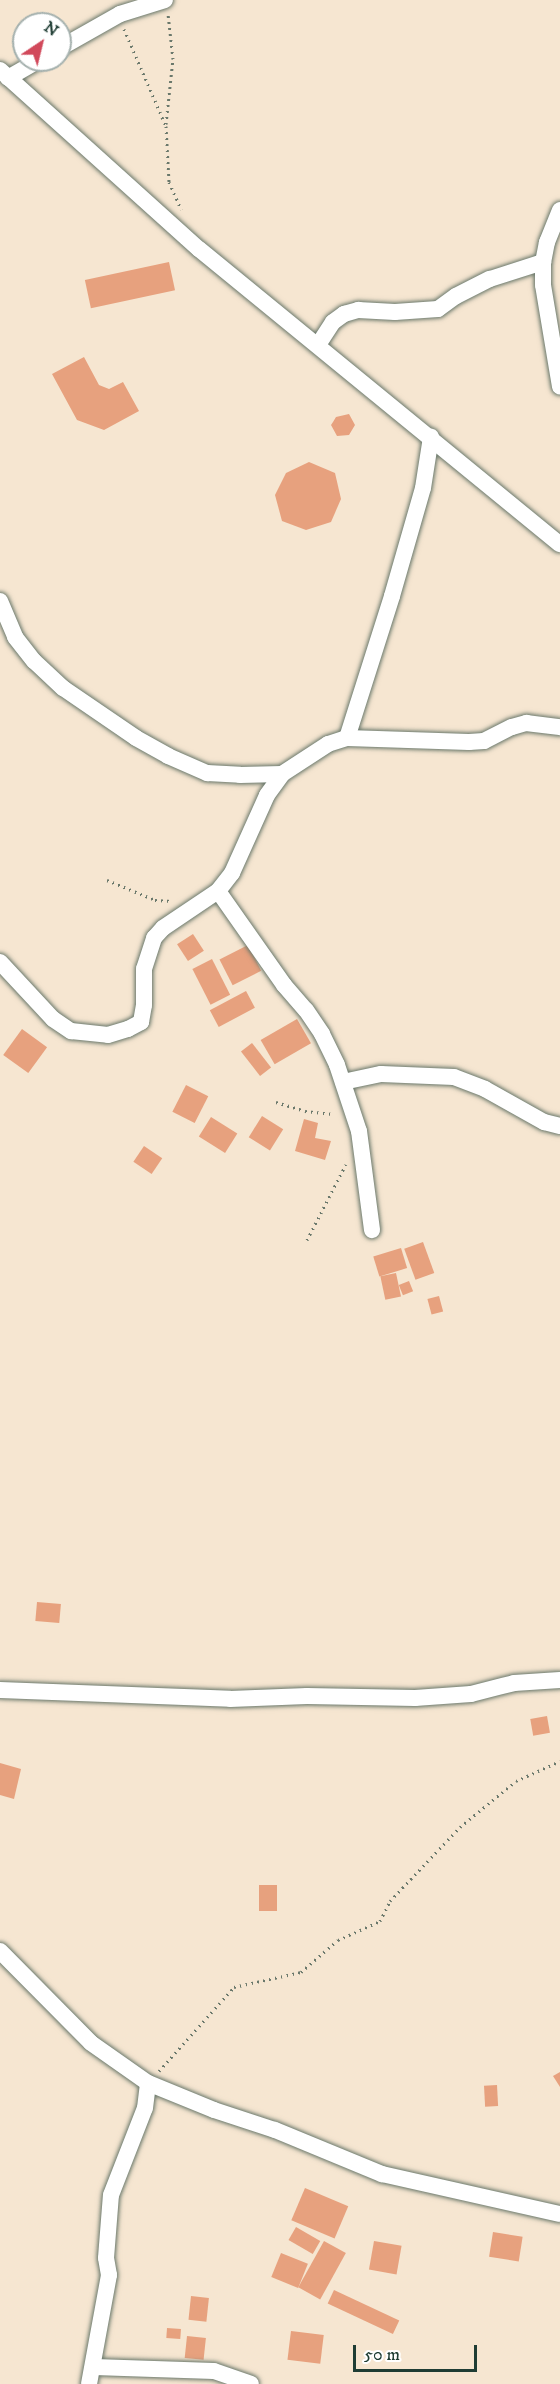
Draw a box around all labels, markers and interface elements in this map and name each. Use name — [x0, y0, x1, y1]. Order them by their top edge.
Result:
north arrow — [12, 12, 72, 72]
text: N — [40, 17, 62, 41]
scale bar — [356, 2333, 480, 2371]
text: 50 m — [364, 2344, 400, 2366]

